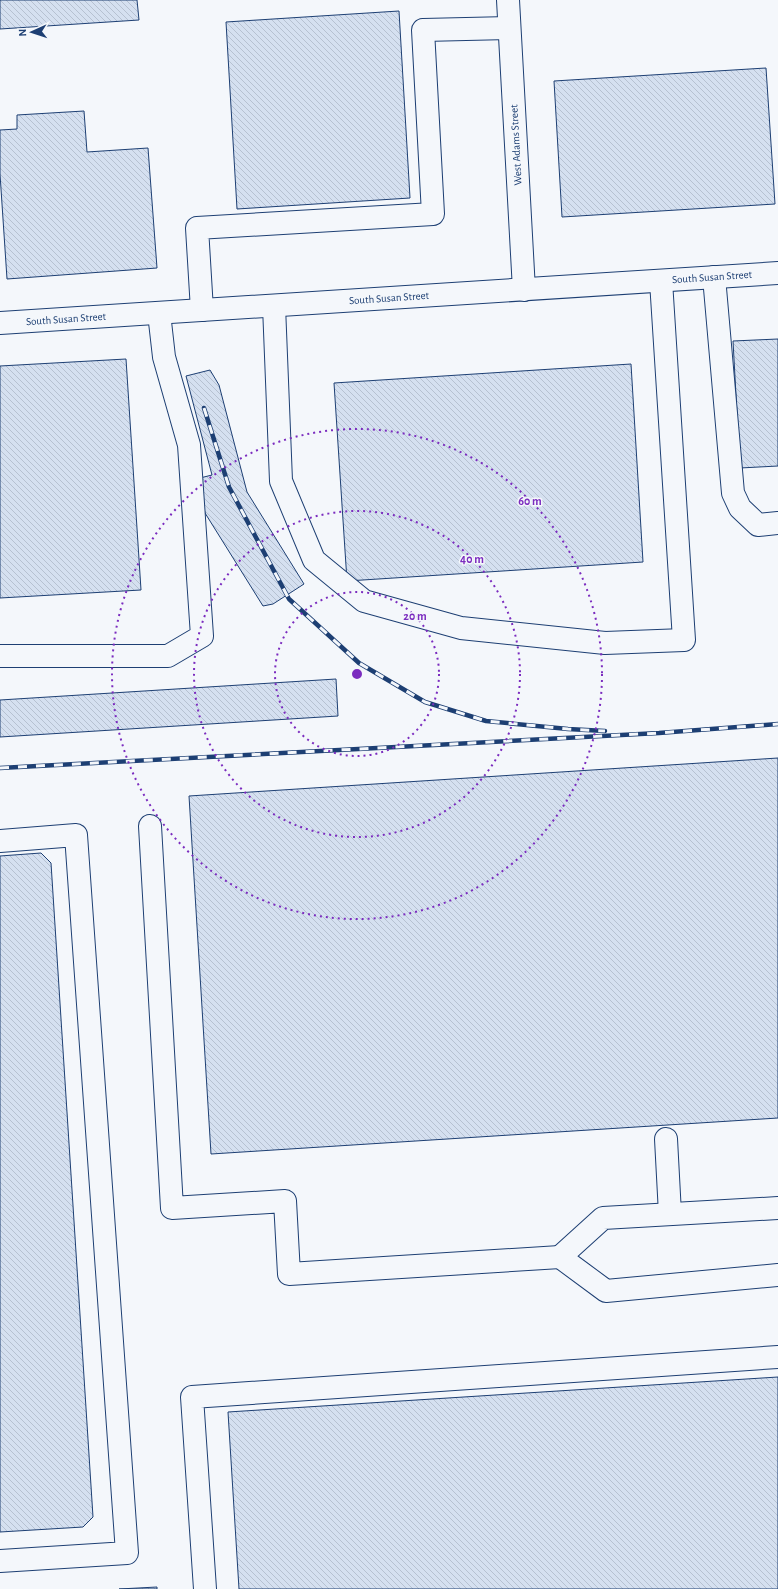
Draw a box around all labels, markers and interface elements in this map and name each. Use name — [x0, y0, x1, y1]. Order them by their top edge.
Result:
north arrow — [12, 12, 52, 52]
text: N — [17, 28, 28, 37]
street label: West Adams Street — [508, 104, 524, 186]
street label: South Susan Street — [672, 269, 753, 285]
street label: South Susan Street — [349, 290, 430, 306]
street label: South Susan Street — [26, 311, 107, 327]
text: 60 m — [518, 495, 542, 507]
text: 40 m — [460, 553, 484, 565]
text: 20 m — [403, 610, 427, 622]
centre of rings — [350, 667, 364, 681]

